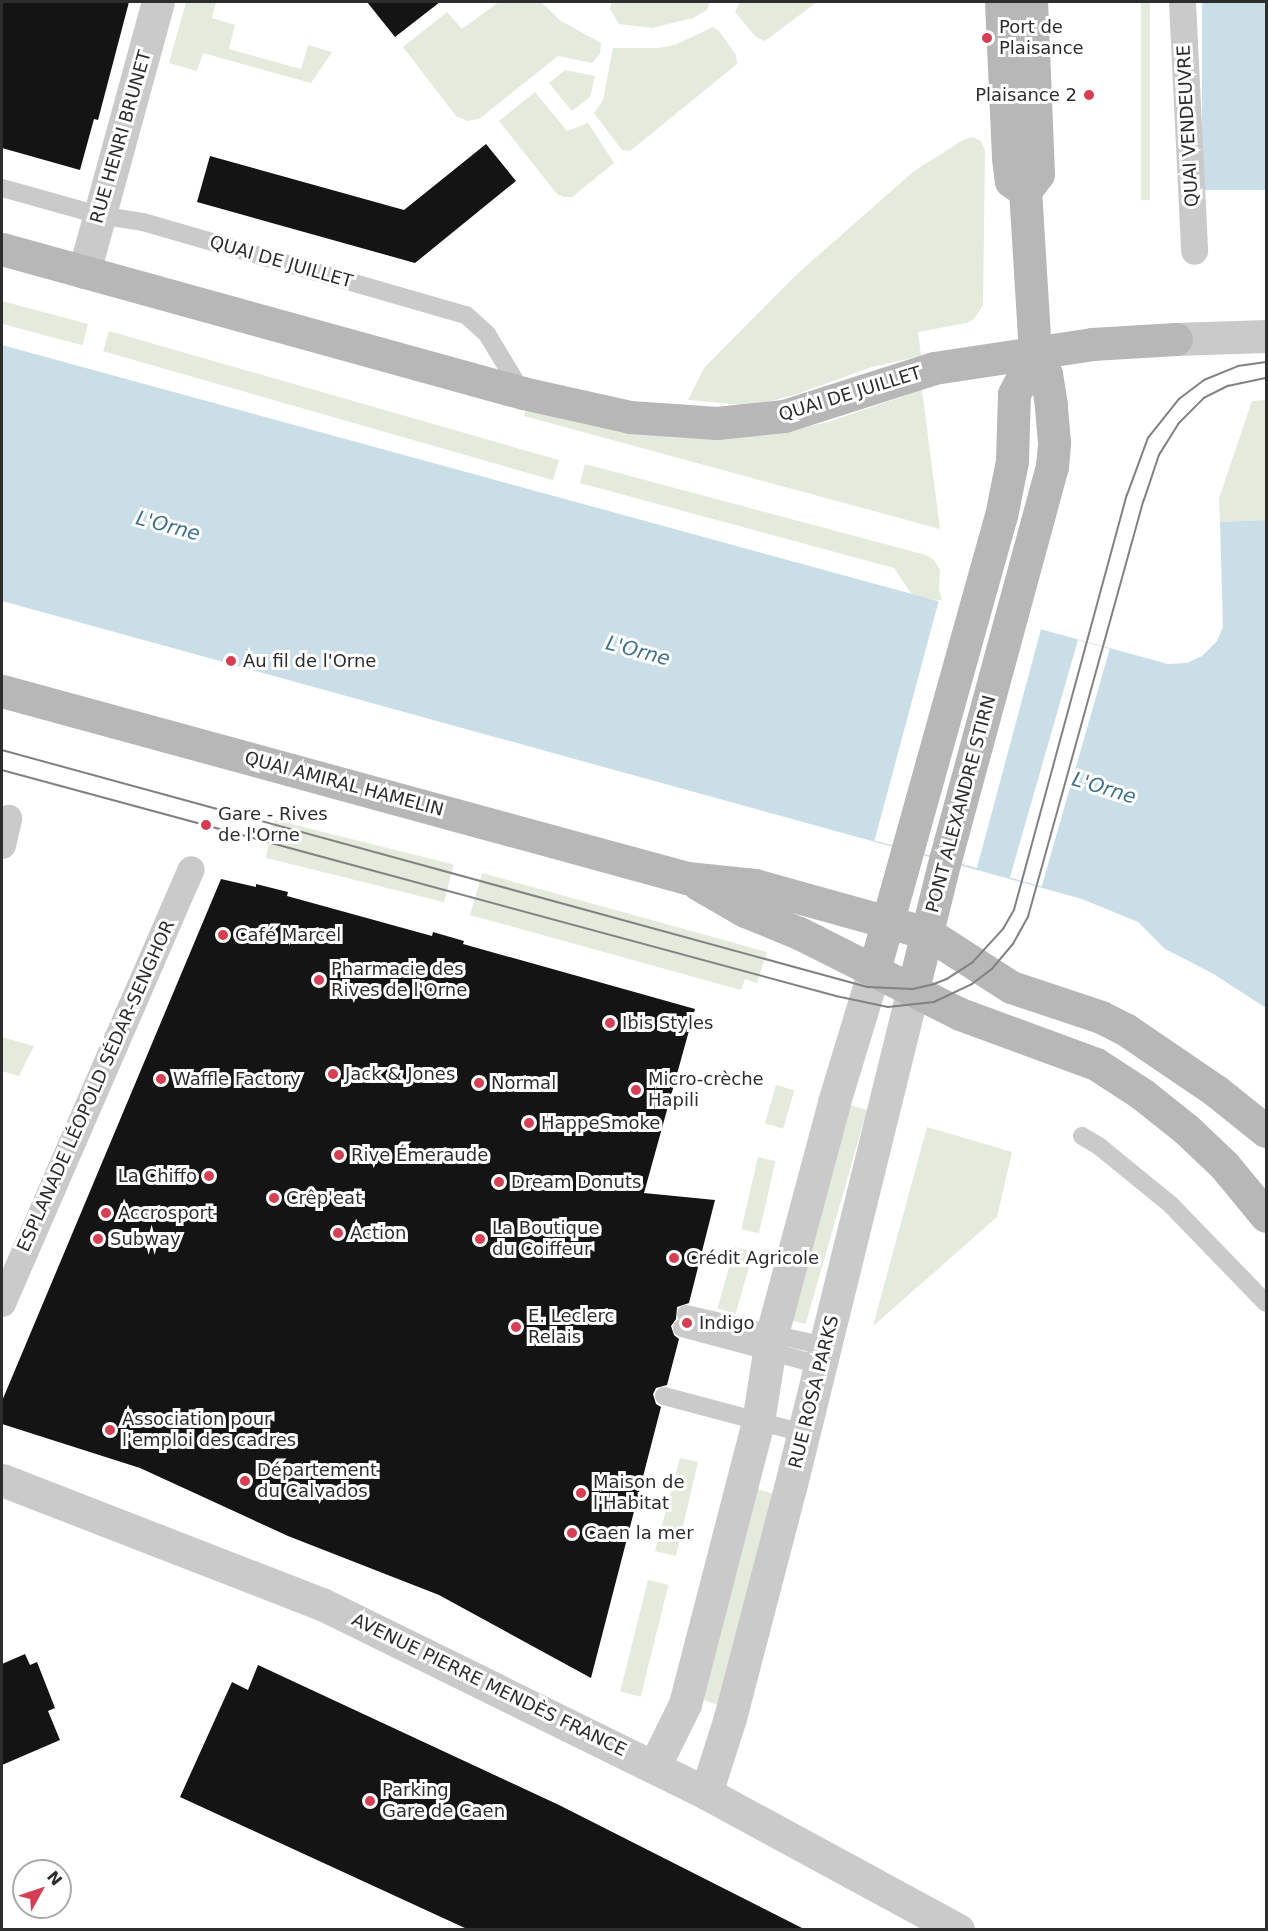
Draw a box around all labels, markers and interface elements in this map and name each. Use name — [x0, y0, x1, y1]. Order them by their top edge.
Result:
place label: Port de Plaisance — [999, 17, 1084, 60]
marker: Port de Plaisance — [980, 31, 994, 45]
street label: QUAI VENDEUVRE — [1173, 44, 1203, 208]
street label: RUE HENRI BRUNET — [86, 48, 156, 226]
place label: Plaisance 2 — [975, 84, 1077, 106]
marker: Plaisance 2 — [1082, 88, 1096, 102]
street label: QUAI DE JUILLET — [207, 231, 355, 293]
street label: QUAI DE JUILLET — [776, 362, 924, 426]
water label: L'Orne — [133, 506, 203, 546]
water label: L'Orne — [603, 631, 673, 671]
place label: Au fil de l'Orne — [243, 650, 376, 672]
marker: Au fil de l'Orne — [224, 654, 238, 668]
street label: PONT ALEXANDRE STIRN — [922, 693, 1000, 915]
street label: QUAI AMIRAL HAMELIN — [242, 747, 446, 821]
water label: L'Orne — [1069, 767, 1139, 809]
place label: Gare - Rives de l'Orne — [218, 804, 328, 846]
marker: Gare - Rives de l'Orne — [199, 818, 213, 832]
street label: ESPLANADE LÉOPOLD SÉDAR-SENGHOR — [13, 917, 179, 1255]
place label: Café Marcel — [235, 924, 341, 946]
marker: Café Marcel — [216, 928, 230, 942]
place label: Pharmacie des Rives de l'Orne — [331, 959, 467, 1002]
marker: Pharmacie des Rives de l'Orne — [312, 973, 326, 987]
place label: Ibis Styles — [622, 1012, 713, 1034]
marker: Ibis Styles — [603, 1016, 617, 1030]
place label: Jack & Jones — [345, 1063, 455, 1085]
marker: Jack & Jones — [326, 1067, 340, 1081]
place label: Waffle Factory — [173, 1068, 301, 1090]
place label: Micro-crèche Hapili — [648, 1069, 764, 1112]
marker: Waffle Factory — [154, 1072, 168, 1086]
place label: Normal — [491, 1072, 556, 1094]
marker: Normal — [472, 1076, 486, 1090]
marker: Micro-crèche Hapili — [629, 1083, 643, 1097]
place label: HappeSmoke — [541, 1112, 660, 1134]
marker: HappeSmoke — [522, 1116, 536, 1130]
place label: Rive Émeraude — [351, 1144, 488, 1166]
marker: Rive Émeraude — [332, 1148, 346, 1162]
place label: La Chiffo — [118, 1165, 197, 1187]
marker: La Chiffo — [202, 1169, 216, 1183]
place label: Dream Donuts — [511, 1171, 641, 1193]
marker: Dream Donuts — [492, 1175, 506, 1189]
place label: Crêp'eat — [286, 1187, 362, 1209]
marker: Crêp'eat — [267, 1191, 281, 1205]
place label: Accrosport — [118, 1202, 214, 1224]
marker: Accrosport — [99, 1206, 113, 1220]
place label: La Boutique du Coiffeur — [492, 1218, 600, 1260]
place label: Action — [350, 1222, 406, 1244]
marker: Action — [331, 1226, 345, 1240]
place label: Subway — [110, 1228, 181, 1250]
marker: Subway — [91, 1232, 105, 1246]
marker: La Boutique du Coiffeur — [473, 1232, 487, 1246]
place label: Crédit Agricole — [686, 1247, 819, 1269]
marker: Crédit Agricole — [667, 1251, 681, 1265]
place label: E. Leclerc Relais — [528, 1306, 614, 1348]
place label: Indigo — [699, 1312, 755, 1334]
street label: RUE ROSA PARKS — [785, 1313, 843, 1471]
marker: Indigo — [680, 1316, 694, 1330]
marker: E. Leclerc Relais — [509, 1320, 523, 1334]
place label: Association pour l'emploi des cadres — [122, 1409, 296, 1452]
marker: Association pour l'emploi des cadres — [103, 1423, 117, 1437]
place label: Département du Calvados — [257, 1460, 377, 1502]
place label: Maison de l'Habitat — [593, 1472, 685, 1514]
marker: Département du Calvados — [238, 1474, 252, 1488]
marker: Maison de l'Habitat — [574, 1486, 588, 1500]
place label: Caen la mer — [584, 1522, 694, 1544]
marker: Caen la mer — [565, 1526, 579, 1540]
street label: AVENUE PIERRE MENDÈS FRANCE — [348, 1609, 630, 1761]
place label: Parking Gare de Caen — [382, 1780, 505, 1822]
marker: Parking Gare de Caen — [363, 1794, 377, 1808]
north arrow — [12, 1859, 72, 1919]
text: N — [43, 1867, 66, 1890]

